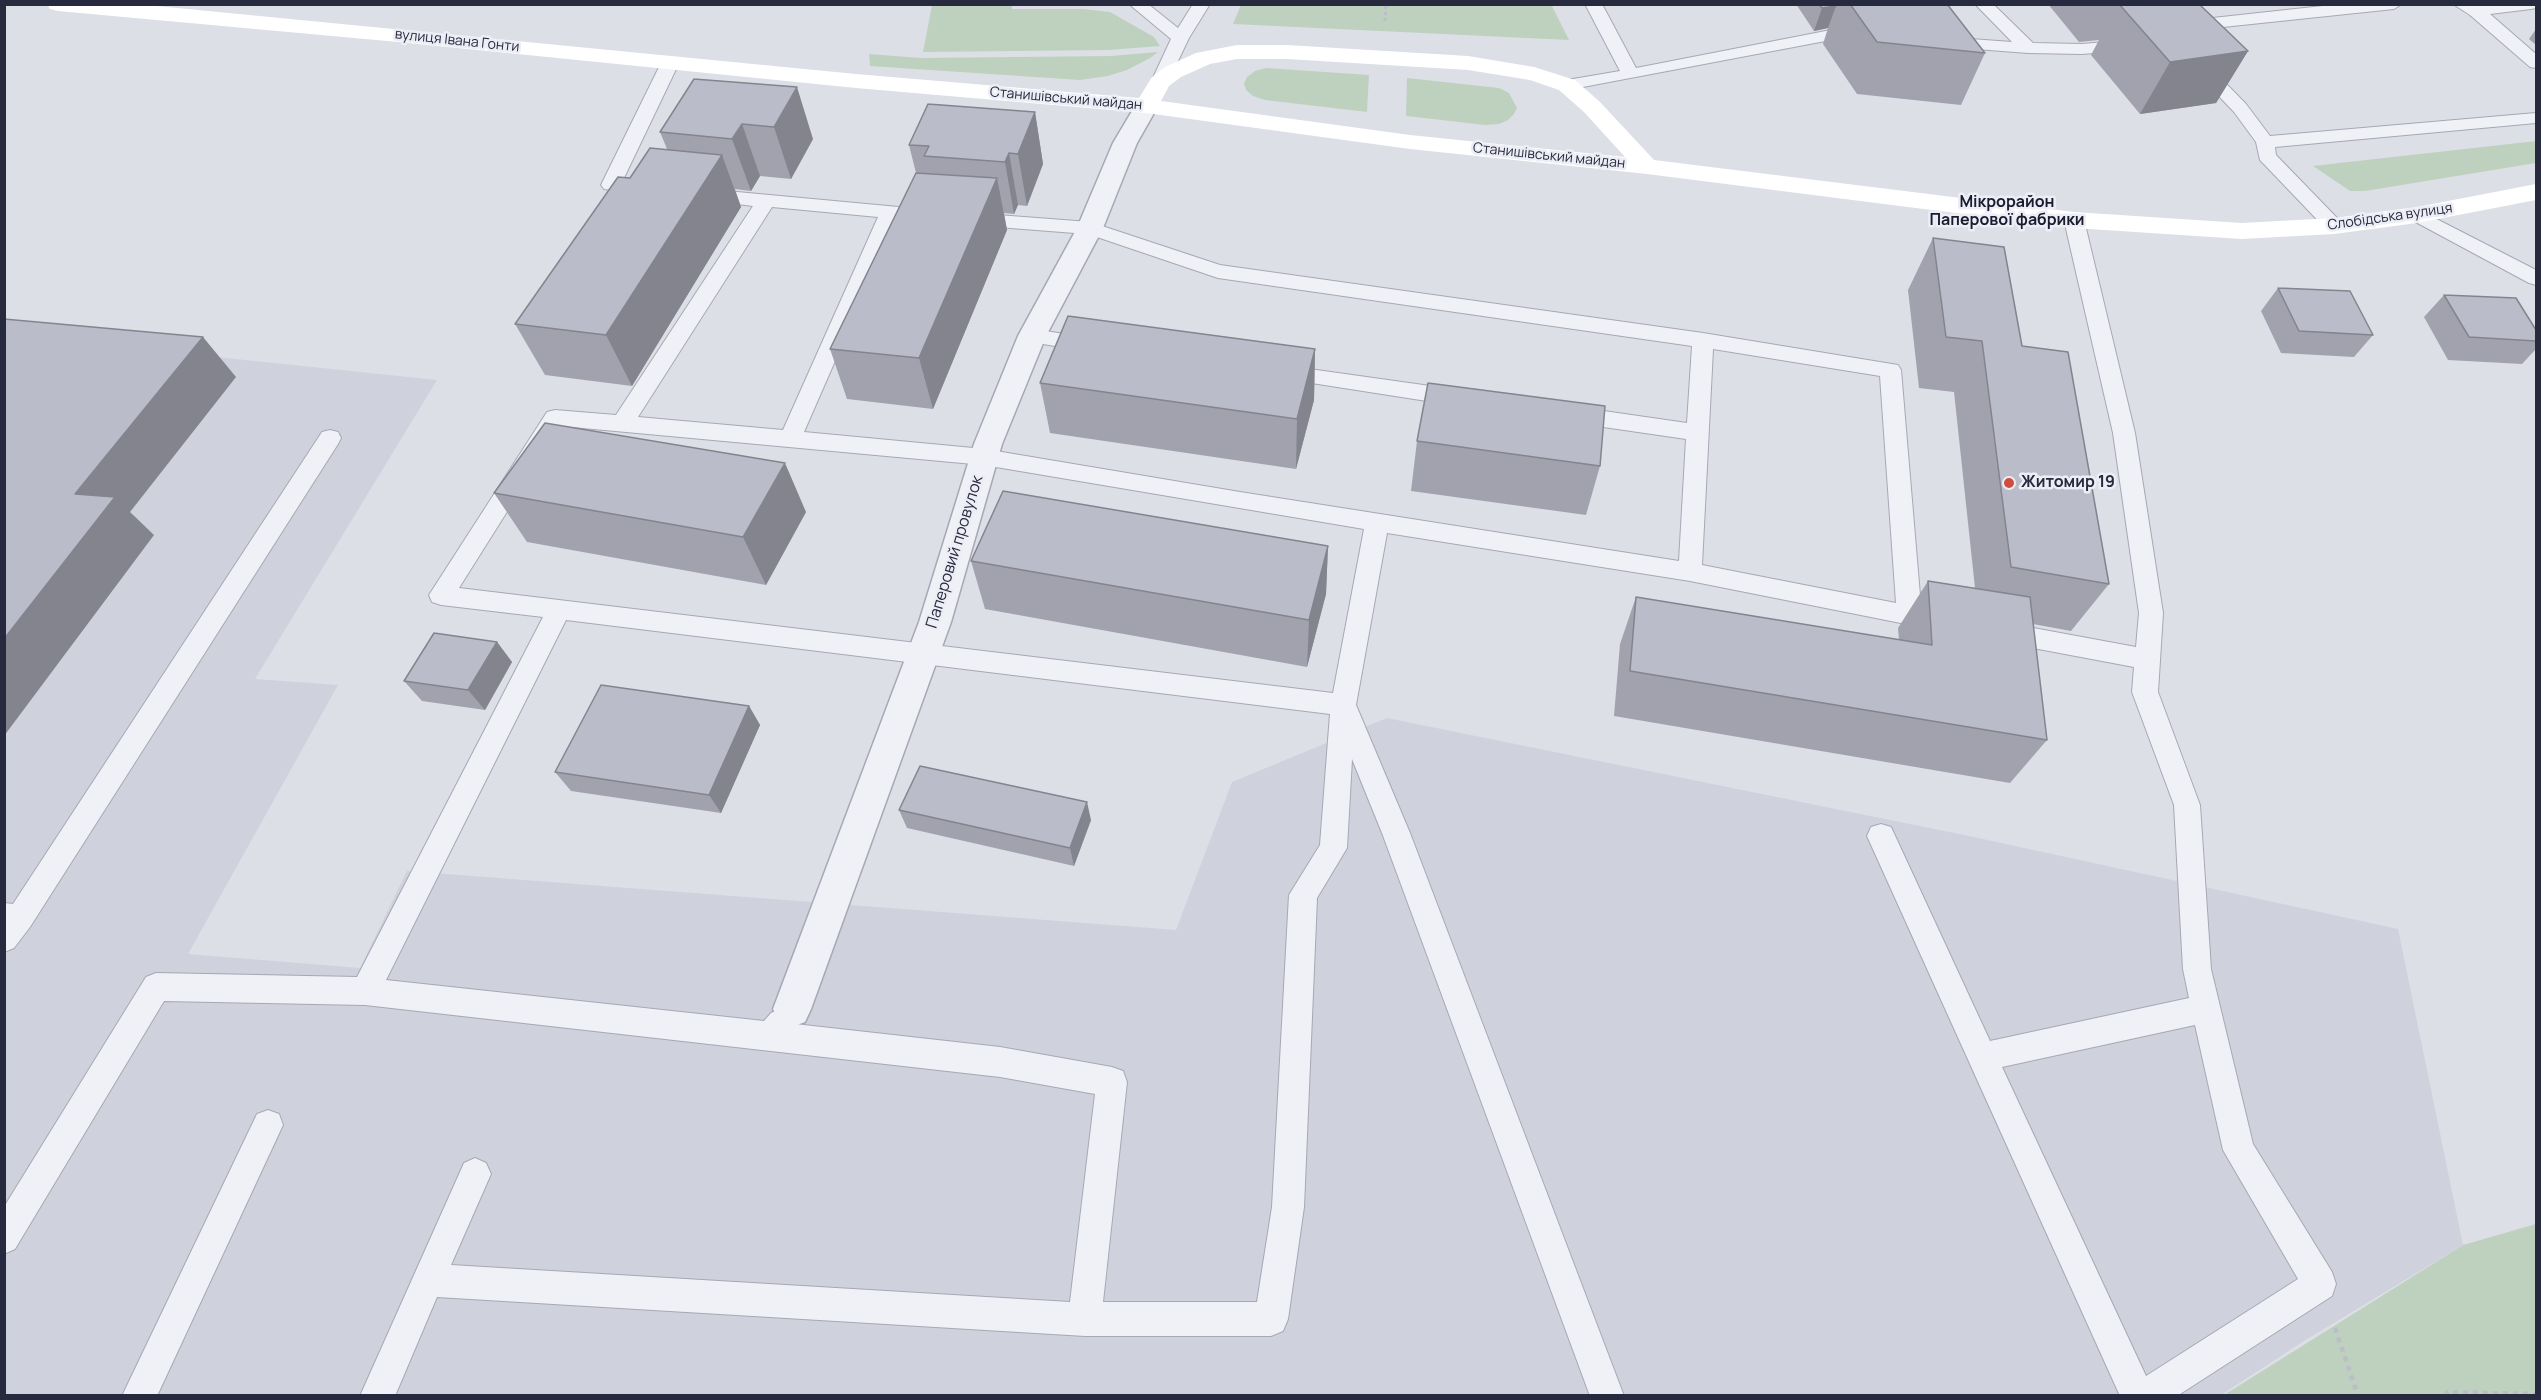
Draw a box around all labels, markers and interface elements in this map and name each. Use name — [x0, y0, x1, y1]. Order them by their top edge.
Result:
street label: вулиця Івана Гонти — [394, 26, 520, 56]
street label: Станишівський майдан — [989, 84, 1143, 114]
street label: Станишівський майдан — [1472, 140, 1626, 172]
district label: Мікрорайон Паперової фабрики — [1929, 193, 2085, 231]
street label: Слобідська вулиця — [2326, 200, 2454, 234]
street label: Паперовий провулок — [923, 473, 987, 631]
place label: Житомир 19 — [2021, 473, 2115, 493]
marker: Житомир 19 — [2002, 476, 2016, 490]

